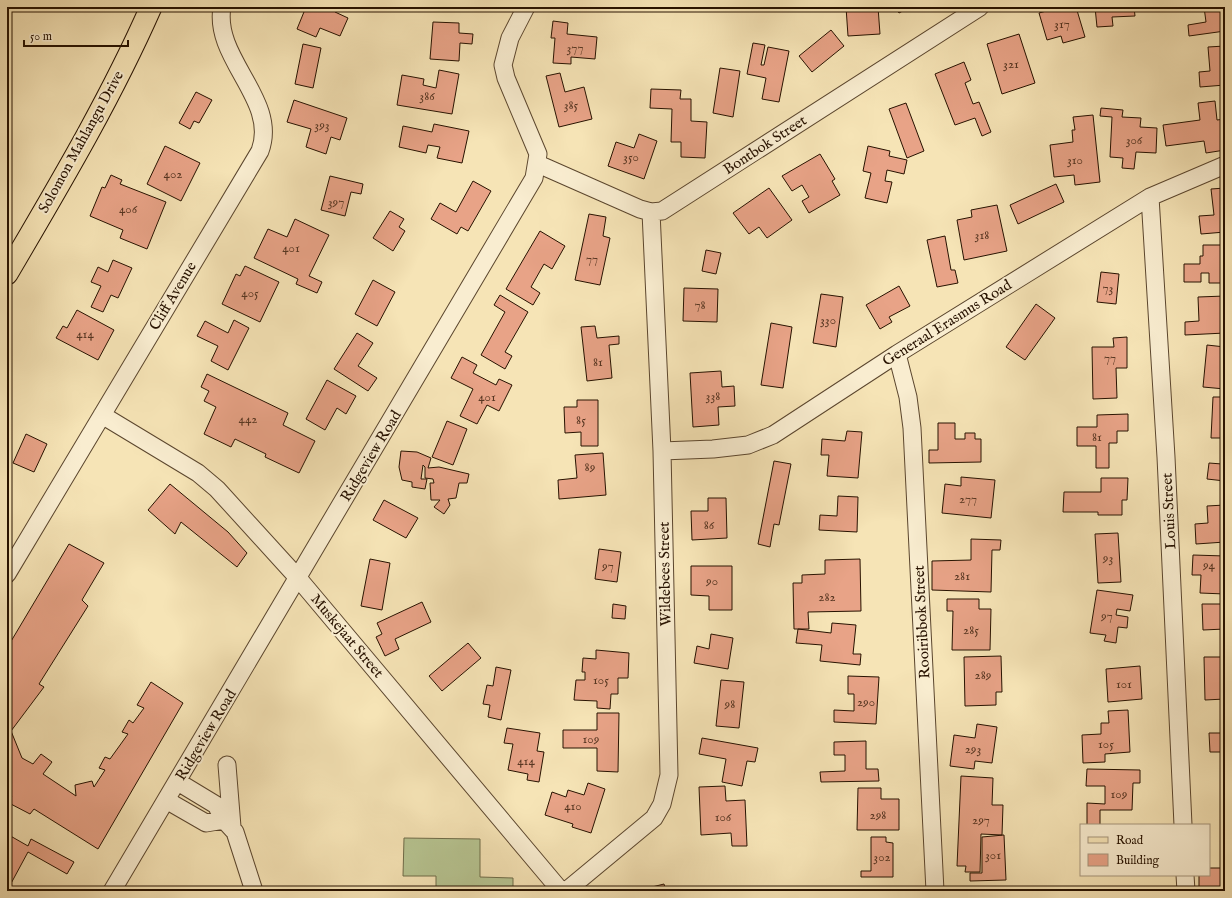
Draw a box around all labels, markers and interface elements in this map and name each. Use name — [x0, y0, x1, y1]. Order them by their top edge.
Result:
house number: 317 — [1054, 16, 1070, 33]
scale bar — [24, 22, 128, 48]
text: 50 m — [30, 29, 52, 44]
house number: 377 — [566, 40, 584, 57]
house number: 321 — [1003, 56, 1019, 73]
street label: Solomon Mahlangu Drive — [34, 67, 128, 217]
house number: 386 — [419, 88, 435, 105]
house number: 385 — [564, 97, 579, 114]
street label: Bontbok Street — [720, 111, 810, 179]
house number: 393 — [314, 117, 330, 134]
house number: 306 — [1126, 132, 1143, 149]
house number: 350 — [623, 149, 639, 166]
house number: 310 — [1067, 152, 1083, 169]
house number: 402 — [164, 166, 182, 183]
house number: 397 — [328, 194, 344, 211]
house number: 406 — [119, 201, 138, 218]
house number: 318 — [975, 227, 989, 244]
house number: 401 — [282, 240, 300, 257]
house number: 77 — [586, 251, 598, 268]
street label: Cliff Avenue — [145, 258, 201, 334]
street label: Generaal Erasmus Road — [879, 275, 1016, 371]
house number: 73 — [1103, 280, 1114, 297]
house number: 405 — [241, 285, 259, 302]
house number: 78 — [694, 297, 706, 314]
house number: 330 — [820, 312, 836, 329]
house number: 414 — [76, 326, 94, 343]
house number: 77 — [1104, 350, 1116, 367]
house number: 81 — [593, 354, 603, 371]
house number: 338 — [706, 388, 720, 405]
house number: 401 — [478, 389, 496, 406]
street label: Ridgeview Road — [336, 406, 406, 505]
house number: 442 — [239, 411, 257, 428]
house number: 85 — [576, 412, 586, 429]
house number: 81 — [1092, 429, 1102, 446]
house number: 89 — [585, 459, 596, 476]
street label: Louis Street — [1158, 472, 1180, 550]
house number: 277 — [959, 491, 977, 508]
house number: 86 — [704, 517, 715, 534]
street label: Wildebees Street — [655, 521, 675, 627]
house number: 93 — [1102, 550, 1113, 567]
house number: 94 — [1202, 557, 1216, 574]
house number: 97 — [601, 558, 614, 575]
street label: Rooiribbok Street — [910, 565, 934, 679]
house number: 281 — [954, 568, 970, 585]
house number: 90 — [705, 573, 718, 590]
house number: 282 — [818, 589, 836, 606]
street label: Muskejaat Street — [306, 590, 388, 682]
house number: 97 — [1100, 608, 1113, 625]
house number: 285 — [963, 622, 979, 639]
house number: 289 — [975, 667, 992, 684]
house number: 105 — [593, 672, 609, 689]
house number: 101 — [1116, 676, 1132, 693]
street label: Ridgeview Road — [171, 685, 241, 784]
house number: 290 — [857, 694, 875, 711]
house number: 98 — [724, 696, 735, 713]
house number: 109 — [583, 731, 600, 748]
house number: 105 — [1098, 736, 1114, 753]
house number: 293 — [965, 741, 981, 758]
house number: 414 — [517, 753, 535, 770]
house number: 109 — [1111, 786, 1128, 803]
house number: 410 — [564, 798, 582, 815]
house number: 298 — [870, 807, 886, 824]
house number: 106 — [715, 809, 732, 826]
house number: 297 — [972, 812, 990, 829]
legend — [1080, 824, 1210, 876]
text: Road — [1116, 833, 1144, 848]
house number: 301 — [985, 847, 1001, 864]
house number: 302 — [873, 849, 891, 866]
text: Building — [1116, 853, 1160, 868]

